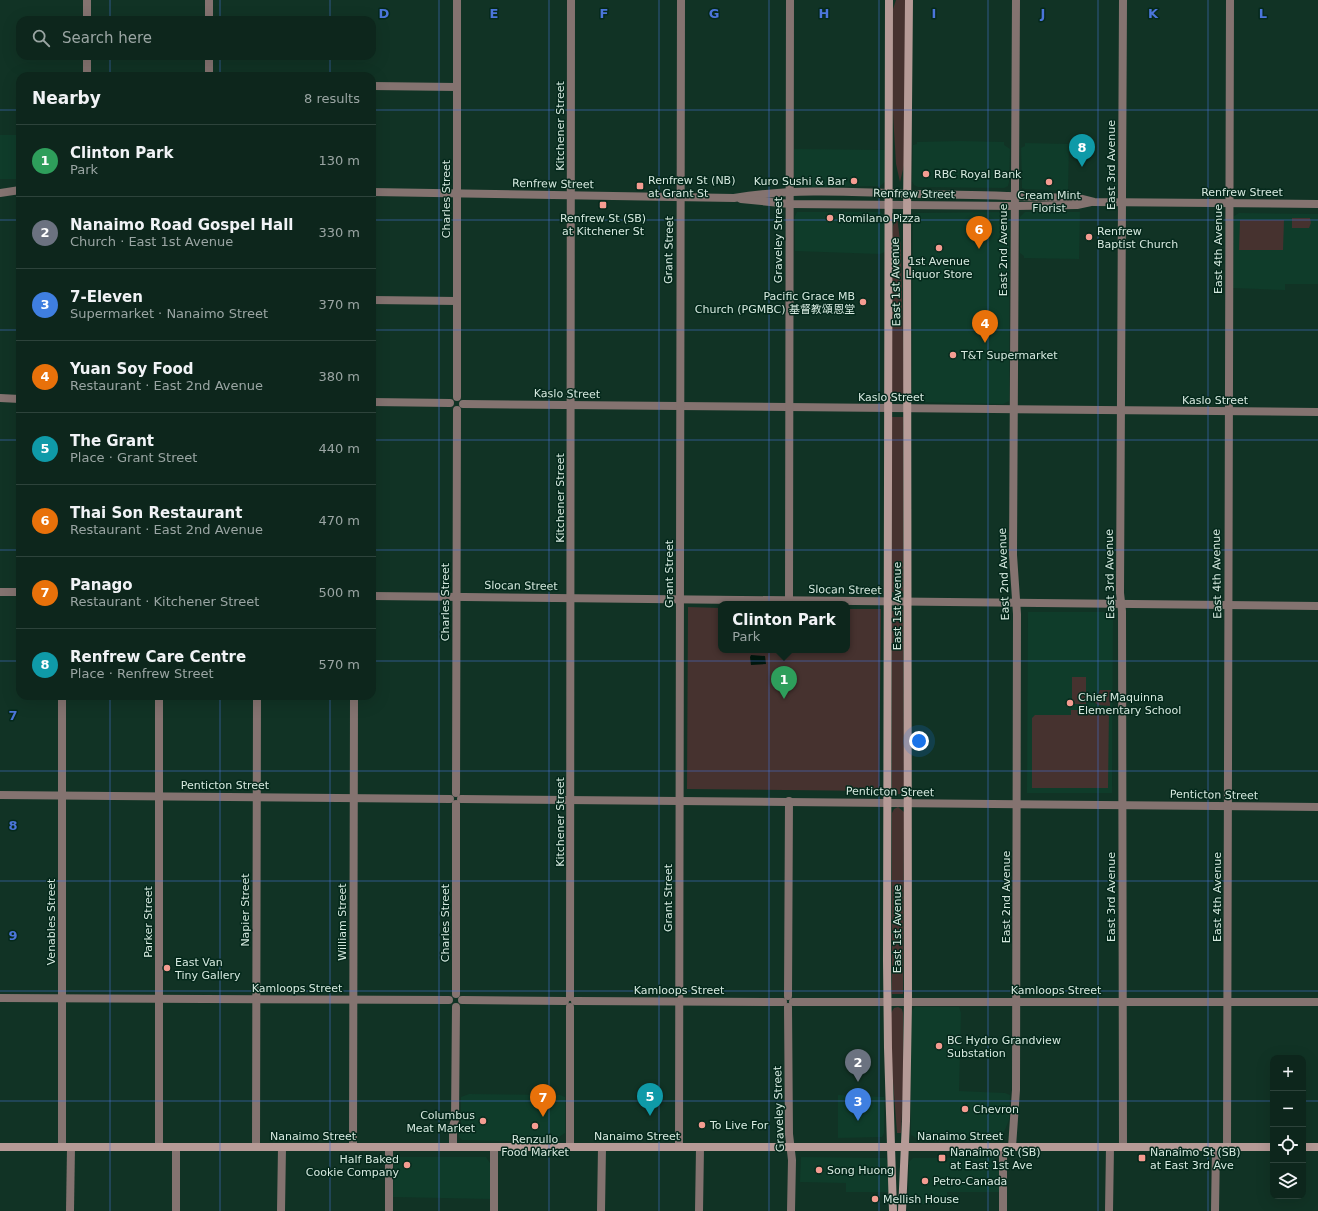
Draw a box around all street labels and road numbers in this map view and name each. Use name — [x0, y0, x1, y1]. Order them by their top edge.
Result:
street label: Kitchener Street — [554, 81, 567, 171]
street label: East 3rd Avenue — [1105, 120, 1118, 210]
street label: Charles Street — [440, 159, 453, 238]
street label: Renfrew Street — [512, 177, 595, 191]
street label: Renfrew Street — [1201, 186, 1284, 199]
street label: Renfrew Street — [873, 187, 956, 201]
street label: Graveley Street — [772, 196, 785, 283]
street label: East 2nd Avenue — [997, 203, 1010, 296]
street label: East 4th Avenue — [1212, 204, 1225, 294]
street label: Grant Street — [662, 215, 676, 284]
street label: East 1st Avenue — [889, 237, 903, 326]
street label: Kaslo Street — [534, 387, 601, 401]
street label: Kaslo Street — [858, 391, 925, 404]
street label: Kaslo Street — [1182, 394, 1249, 407]
street label: Kitchener Street — [554, 453, 567, 543]
street label: East 2nd Avenue — [996, 527, 1012, 620]
street label: East 3rd Avenue — [1103, 529, 1117, 619]
street label: East 4th Avenue — [1210, 529, 1224, 619]
street label: Grant Street — [663, 539, 676, 608]
street label: East 1st Avenue — [891, 561, 904, 650]
street label: Charles Street — [439, 562, 452, 641]
street label: Slocan Street — [484, 579, 559, 593]
street label: Slocan Street — [808, 583, 883, 597]
street label: Kitchener Street — [554, 777, 567, 867]
street label: Penticton Street — [181, 779, 270, 792]
street label: Penticton Street — [846, 785, 935, 799]
street label: Penticton Street — [1170, 788, 1259, 802]
street label: East 2nd Avenue — [1000, 850, 1013, 943]
street label: East 3rd Avenue — [1105, 852, 1118, 942]
street label: East 4th Avenue — [1211, 852, 1224, 942]
street label: Grant Street — [662, 863, 675, 932]
street label: Napier Street — [239, 873, 252, 947]
street label: Venables Street — [45, 878, 58, 965]
street label: William Street — [336, 883, 349, 961]
street label: Charles Street — [439, 883, 452, 962]
street label: East 1st Avenue — [891, 884, 904, 973]
street label: Parker Street — [142, 886, 155, 958]
street label: Kamloops Street — [252, 982, 343, 995]
street label: Kamloops Street — [634, 984, 725, 997]
street label: Kamloops Street — [1011, 984, 1102, 997]
street label: Graveley Street — [771, 1065, 787, 1152]
street label: Nanaimo Street — [270, 1130, 357, 1143]
street label: Nanaimo Street — [594, 1130, 681, 1143]
street label: Nanaimo Street — [917, 1130, 1004, 1143]

